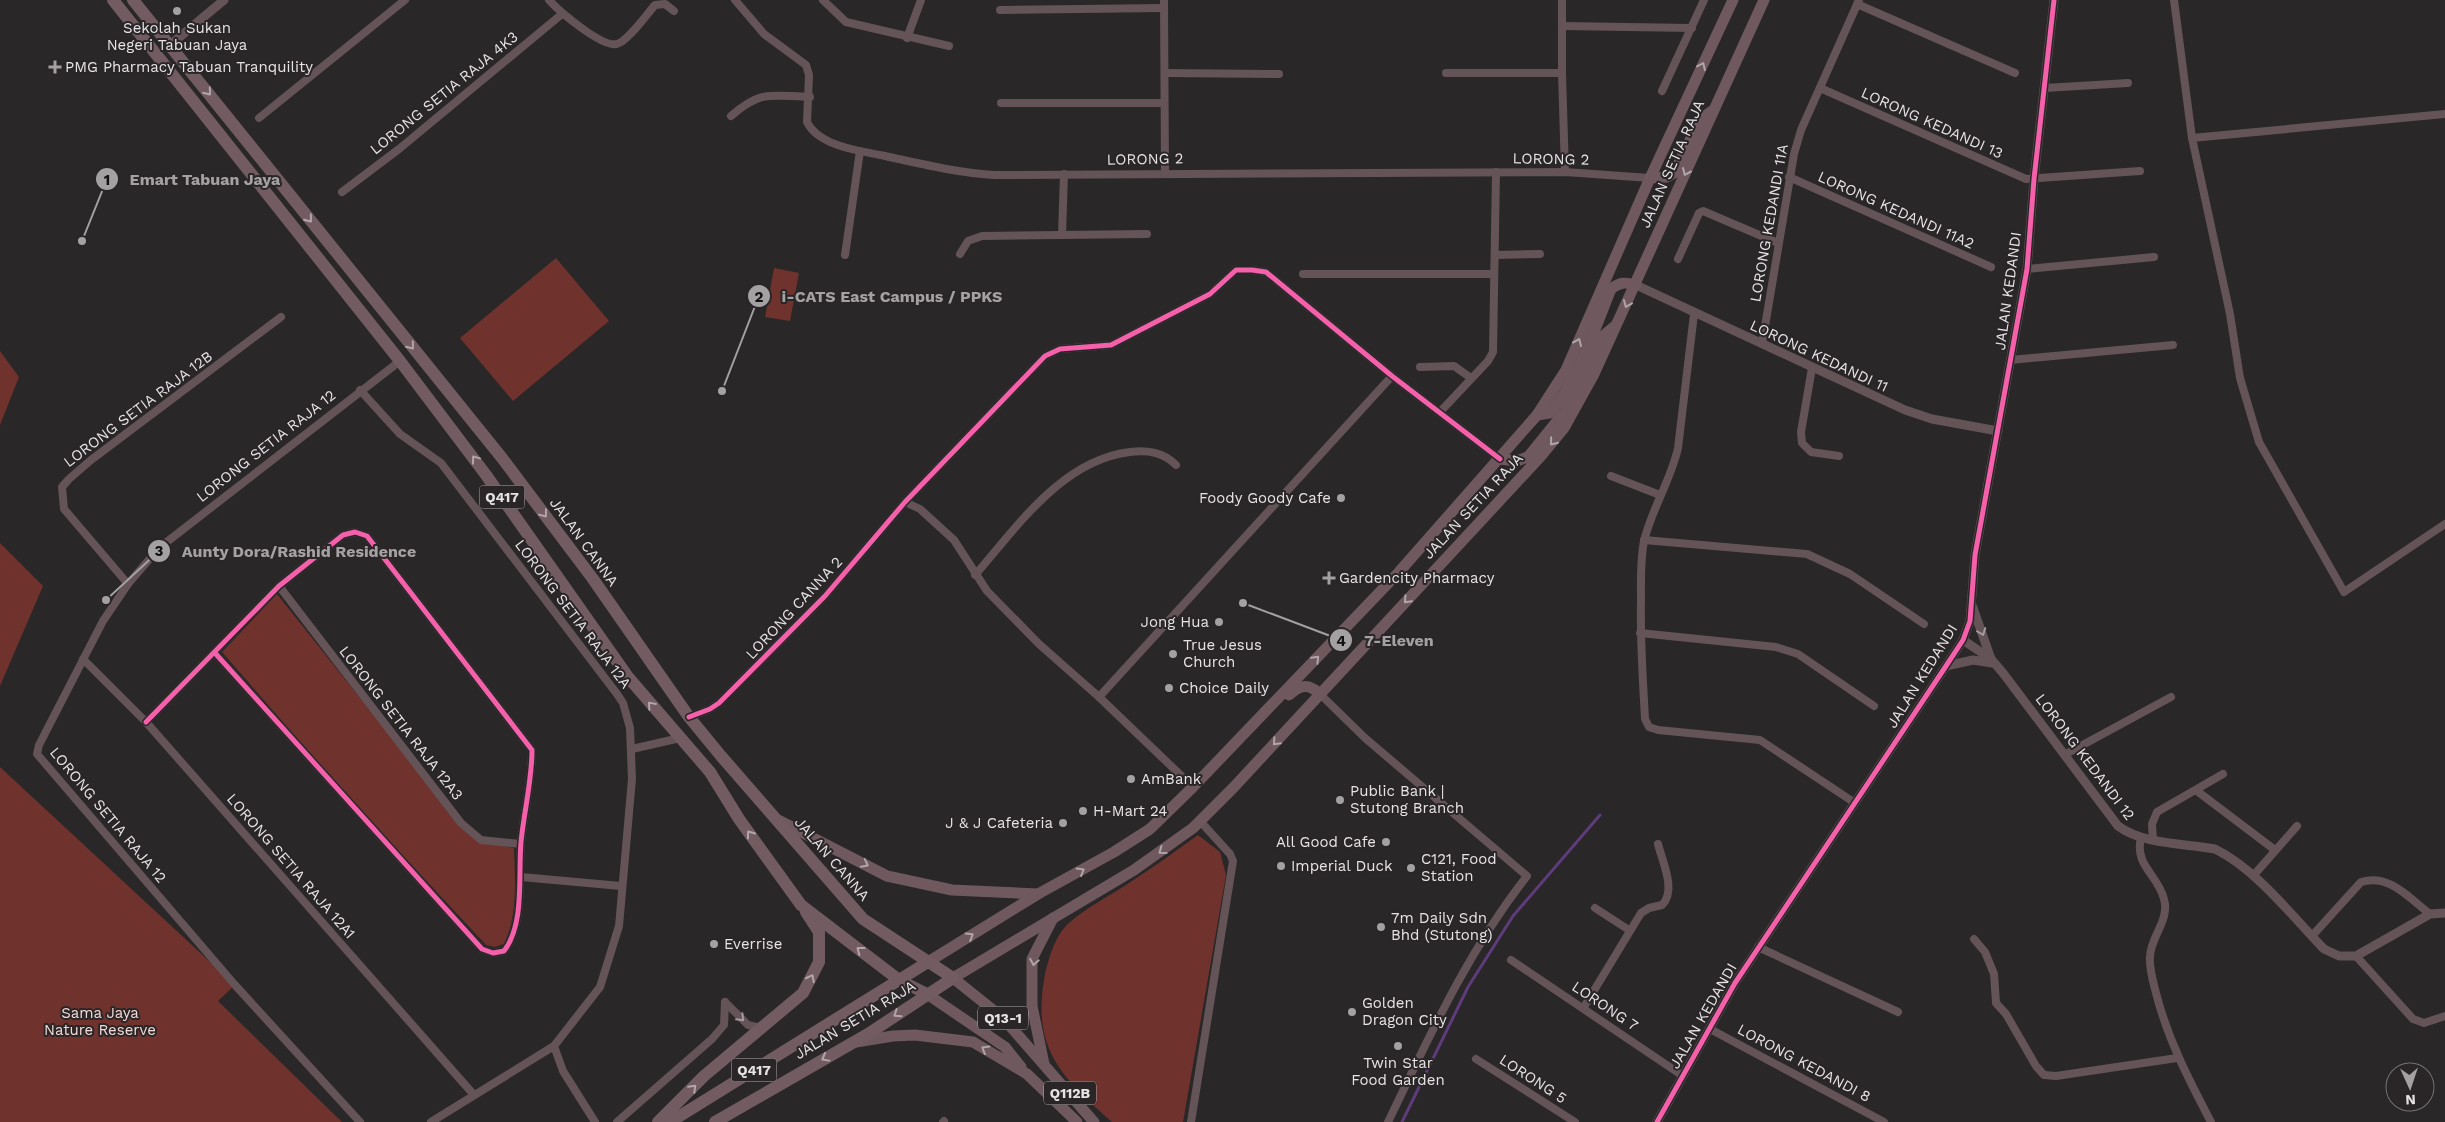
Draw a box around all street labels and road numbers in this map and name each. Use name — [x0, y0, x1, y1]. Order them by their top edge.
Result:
street label: LORONG SETIA RAJA 4K3 — [366, 28, 522, 158]
street label: LORONG KEDANDI 13 — [1858, 84, 2006, 162]
street label: JALAN SETIA RAJA — [1636, 97, 1708, 231]
street label: LORONG KEDANDI 11A — [1746, 142, 1792, 304]
street label: LORONG 2 — [1107, 149, 1183, 169]
street label: LORONG 2 — [1513, 149, 1589, 169]
street label: LORONG KEDANDI 11A2 — [1815, 167, 1977, 253]
street label: JALAN KEDANDI — [1991, 231, 2025, 351]
street label: LORONG KEDANDI 11 — [1747, 316, 1891, 396]
street label: LORONG SETIA RAJA 12B — [60, 347, 216, 471]
street label: LORONG SETIA RAJA 12 — [193, 386, 339, 506]
street label: JALAN SETIA RAJA — [1419, 449, 1527, 563]
road number: Q417 — [480, 486, 524, 508]
street label: JALAN CANNA — [546, 494, 622, 590]
street label: LORONG SETIA RAJA 12A — [511, 536, 635, 692]
street label: LORONG CANNA 2 — [742, 553, 846, 663]
street label: JALAN KEDANDI — [1883, 621, 1961, 731]
street label: LORONG SETIA RAJA 12A3 — [335, 642, 467, 804]
street label: LORONG KEDANDI 12 — [2032, 690, 2138, 824]
street label: LORONG SETIA RAJA 12 — [46, 743, 170, 887]
street label: LORONG SETIA RAJA 12A1 — [223, 790, 359, 942]
street label: JALAN CANNA — [791, 813, 873, 905]
street label: JALAN KEDANDI — [1665, 960, 1741, 1072]
street label: JALAN SETIA RAJA — [791, 977, 919, 1063]
street label: LORONG 7 — [1569, 977, 1641, 1035]
road number: Q13-1 — [978, 1006, 1028, 1030]
street label: LORONG KEDANDI 8 — [1734, 1020, 1874, 1106]
street label: LORONG 5 — [1496, 1051, 1570, 1107]
road number: Q417 — [732, 1058, 776, 1082]
road number: Q112B — [1044, 1082, 1096, 1104]

